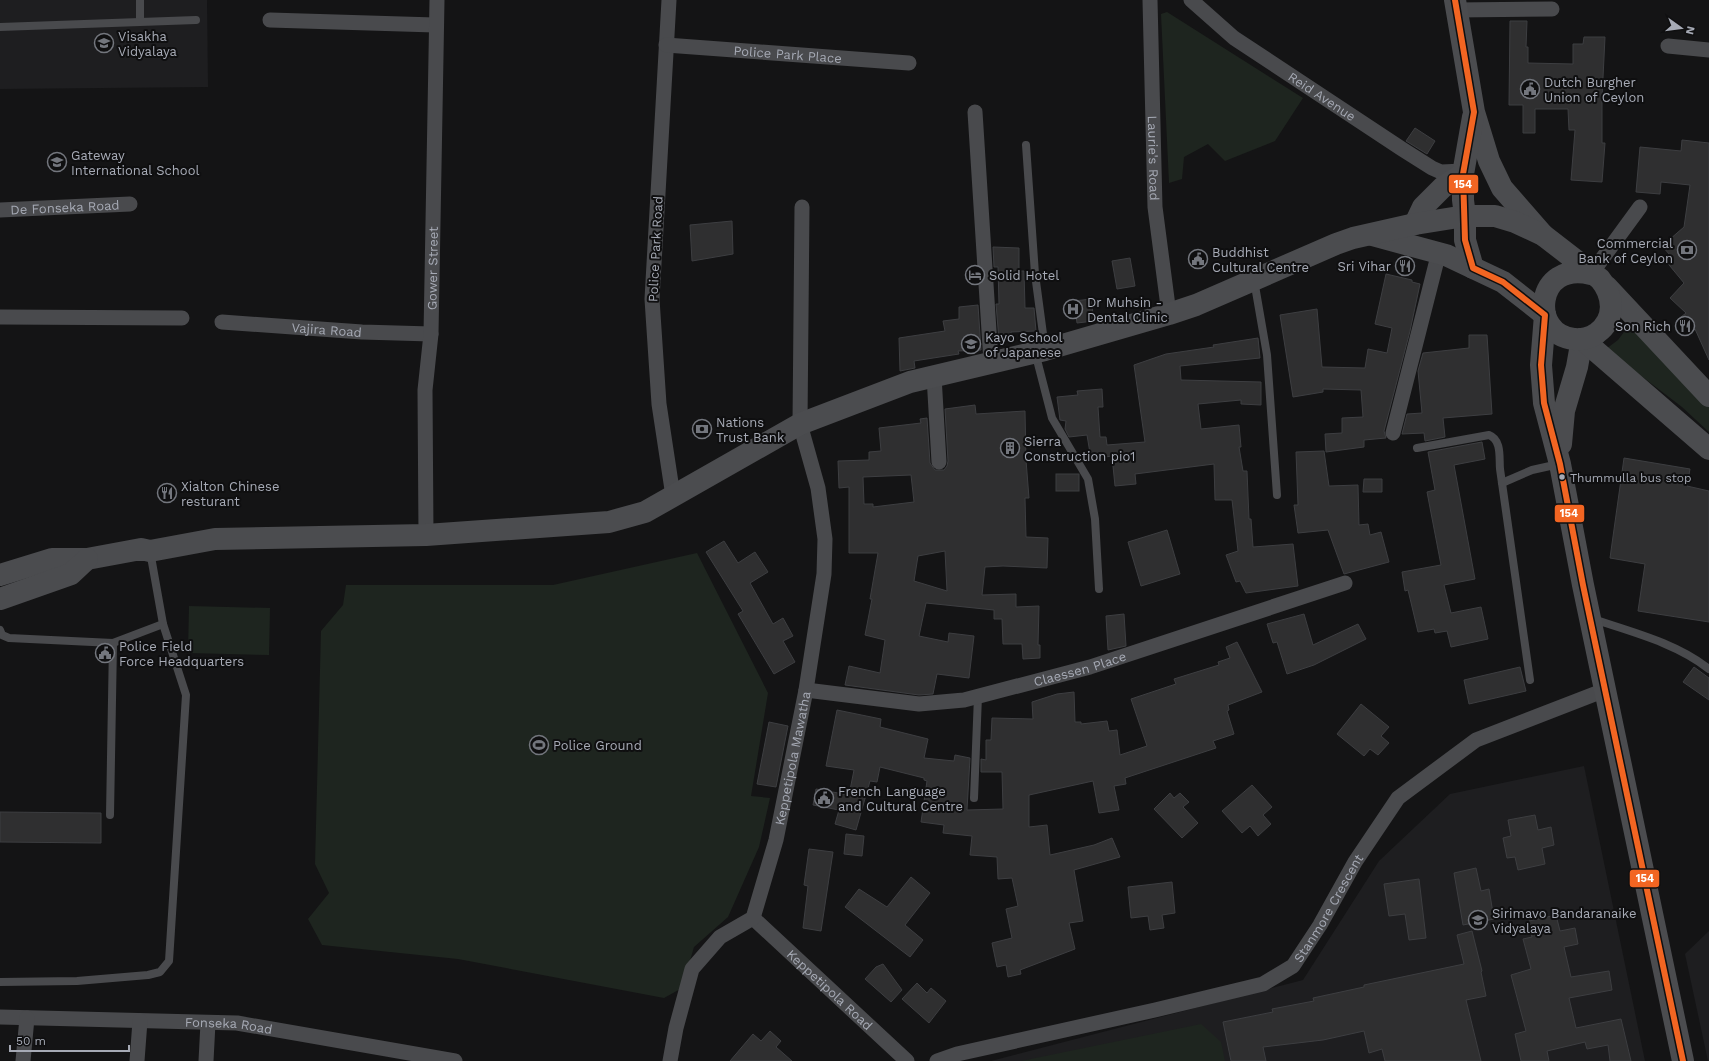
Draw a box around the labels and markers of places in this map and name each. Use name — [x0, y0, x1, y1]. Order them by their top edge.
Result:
place label: Visakha Vidyalaya — [118, 29, 177, 59]
school or university icon: Visakha Vidyalaya — [93, 32, 115, 54]
place label: Dutch Burgher Union of Ceylon — [1544, 75, 1644, 105]
public building icon: Dutch Burgher Union of Ceylon — [1519, 78, 1541, 100]
place label: Gateway International School — [71, 148, 199, 178]
school or university icon: Gateway International School — [46, 151, 68, 173]
place label: Commercial Bank of Ceylon — [1578, 236, 1673, 266]
bank icon: Commercial Bank of Ceylon — [1676, 239, 1698, 261]
place label: Buddhist Cultural Centre — [1212, 245, 1309, 275]
public building icon: Buddhist Cultural Centre — [1187, 248, 1209, 270]
restaurant icon: Sri Vihar — [1394, 255, 1416, 277]
place label: Sri Vihar — [1337, 259, 1391, 274]
hotel icon: Solid Hotel — [964, 264, 986, 286]
place label: Solid Hotel — [989, 268, 1059, 283]
place label: Dr Muhsin - Dental Clinic — [1087, 295, 1168, 325]
hospital icon: Dr Muhsin - Dental Clinic — [1062, 298, 1084, 320]
restaurant icon: Son Rich — [1674, 315, 1696, 337]
place label: Son Rich — [1615, 319, 1671, 334]
place label: Kayo School of Japanese — [985, 330, 1063, 360]
school or university icon: Kayo School of Japanese — [960, 333, 982, 355]
place label: Nations Trust Bank — [716, 415, 785, 445]
bank icon: Nations Trust Bank — [691, 418, 713, 440]
place label: Sierra Construction pio1 — [1024, 434, 1135, 464]
building icon: Sierra Construction pio1 — [999, 437, 1021, 459]
place label: Thummulla bus stop — [1570, 471, 1692, 485]
marker: Thummulla bus stop — [1557, 472, 1567, 482]
place label: Xialton Chinese resturant — [181, 479, 279, 509]
restaurant icon: Xialton Chinese resturant — [156, 482, 178, 504]
place label: Police Field Force Headquarters — [119, 639, 244, 669]
public building icon: Police Field Force Headquarters — [94, 642, 116, 664]
sports icon: Police Ground — [528, 734, 550, 756]
place label: Police Ground — [553, 738, 642, 753]
place label: French Language and Cultural Centre — [838, 784, 963, 814]
public building icon: French Language and Cultural Centre — [813, 787, 835, 809]
place label: Sirimavo Bandaranaike Vidyalaya — [1492, 906, 1636, 936]
school or university icon: Sirimavo Bandaranaike Vidyalaya — [1467, 909, 1489, 931]

